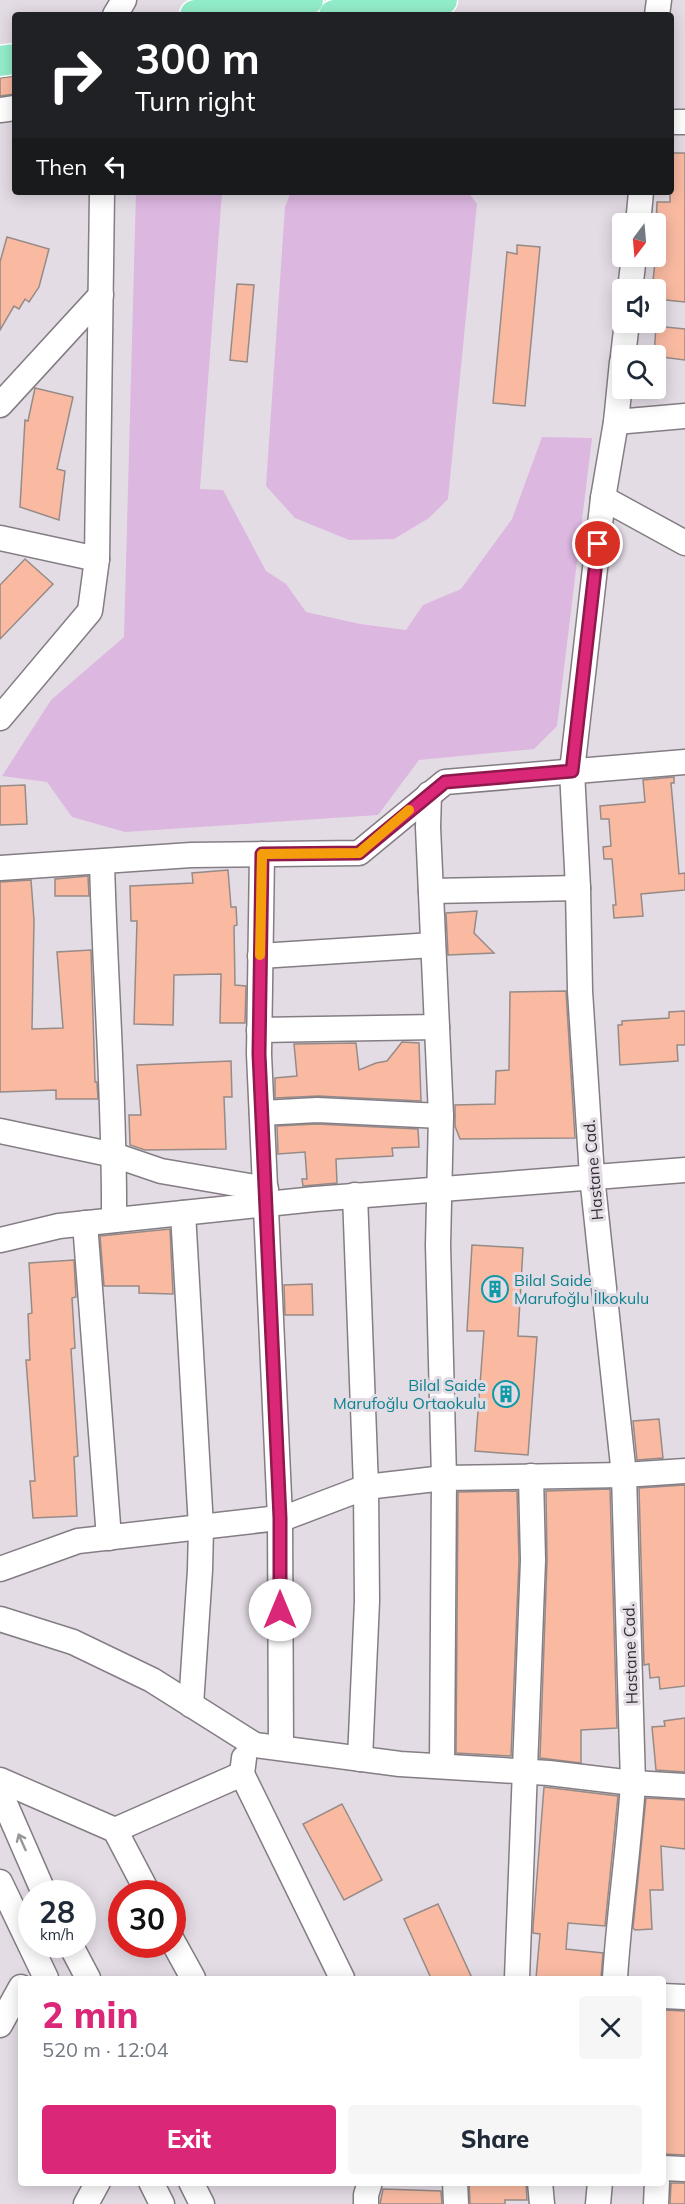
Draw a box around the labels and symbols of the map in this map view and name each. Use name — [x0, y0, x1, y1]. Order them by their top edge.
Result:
north arrow — [612, 213, 666, 267]
pin — [572, 518, 623, 569]
street label: Hastane Cad. — [579, 1119, 607, 1221]
place label: Bilal Saide Marufoğlu İlkokulu — [514, 1270, 649, 1308]
building icon: Bilal Saide Marufoğlu İlkokulu — [480, 1274, 510, 1304]
place label: Bilal Saide Marufoğlu Ortaokulu — [333, 1375, 486, 1413]
building icon: Bilal Saide Marufoğlu Ortaokulu — [491, 1379, 521, 1409]
position arrow — [248, 1578, 312, 1642]
street label: Hastane Cad. — [618, 1603, 642, 1705]
one-way arrow — [16, 1834, 27, 1852]
speed limit sign: 30 — [108, 1880, 186, 1958]

